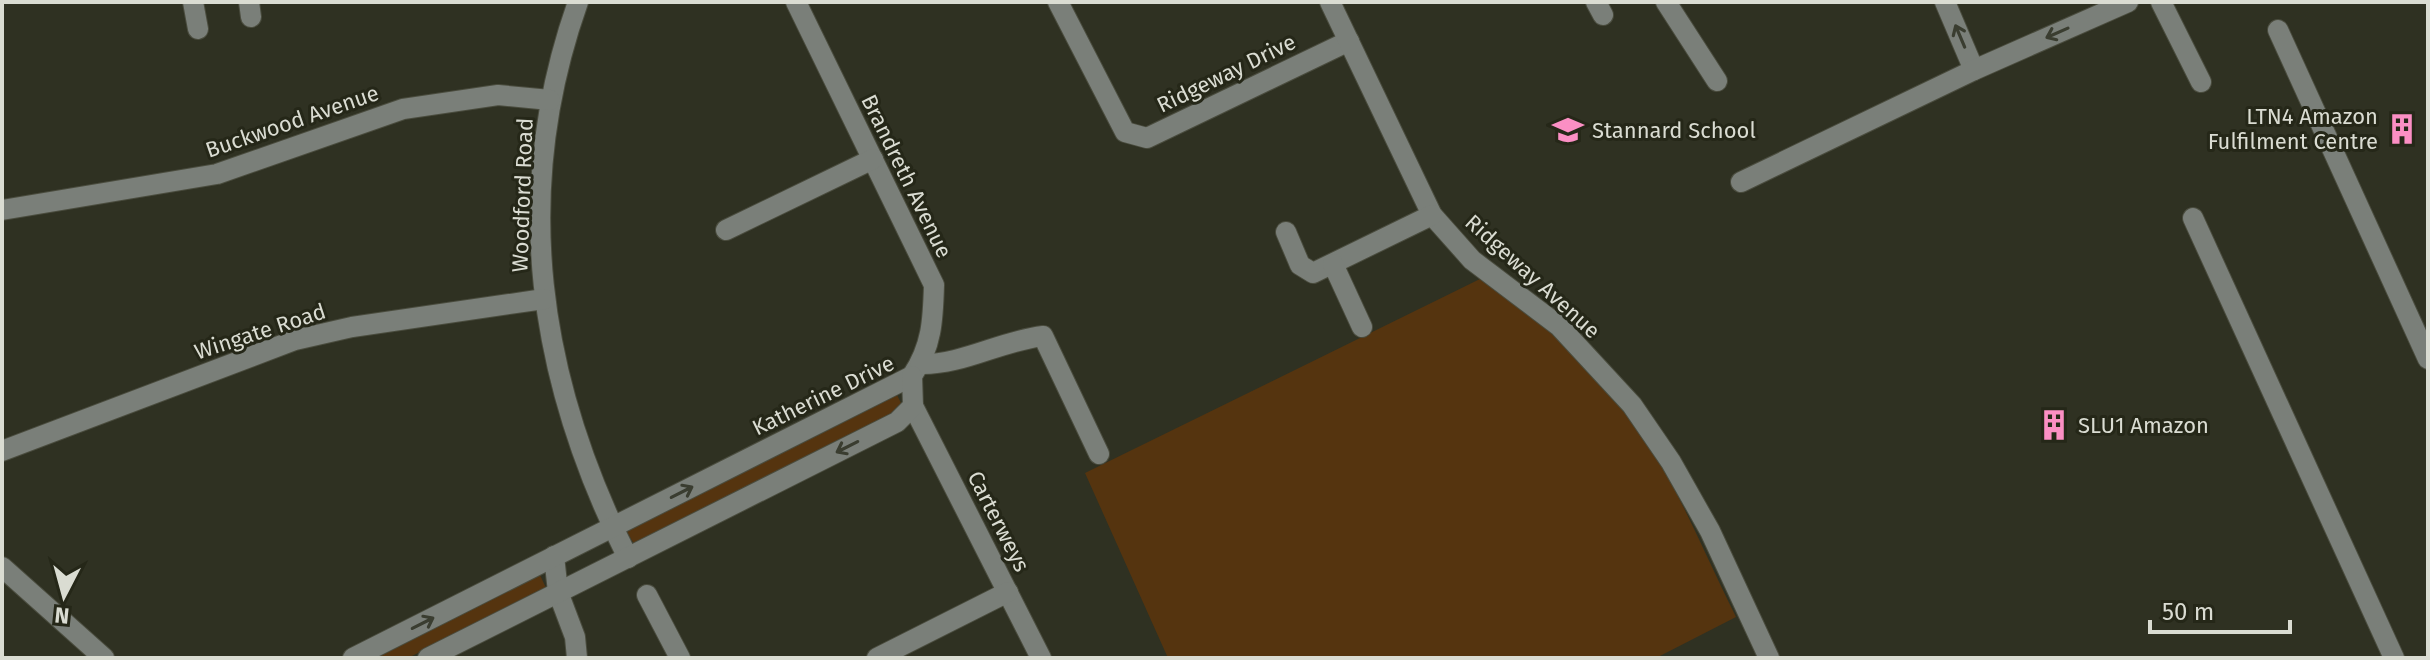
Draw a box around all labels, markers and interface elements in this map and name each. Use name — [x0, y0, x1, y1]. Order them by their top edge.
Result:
one-way arrow — [1951, 24, 1966, 49]
one-way arrow — [2045, 27, 2070, 42]
street label: Ridgeway Drive — [1152, 28, 1300, 119]
street label: Buckwood Avenue — [202, 79, 382, 164]
street label: Brandreth Avenue — [855, 90, 958, 262]
place label: LTN4 Amazon Fulfilment Centre — [2208, 103, 2378, 155]
building icon: LTN4 Amazon Fulfilment Centre — [2385, 112, 2419, 146]
school or university icon: Stannard School — [1551, 113, 1585, 147]
street label: Woodford Road — [506, 117, 539, 273]
place label: Stannard School — [1592, 117, 1756, 144]
street label: Ridgeway Avenue — [1460, 209, 1606, 344]
street label: Wingate Road — [191, 298, 329, 365]
street label: Katherine Drive — [748, 349, 899, 441]
building icon: SLU1 Amazon — [2037, 408, 2071, 442]
place label: SLU1 Amazon — [2078, 412, 2209, 439]
one-way arrow — [836, 440, 860, 455]
street label: Carterweys — [962, 466, 1035, 576]
one-way arrow — [670, 483, 694, 499]
north arrow — [24, 556, 104, 636]
scale bar — [2150, 584, 2290, 634]
text: 50 m — [2162, 598, 2214, 626]
text: N — [53, 601, 71, 630]
one-way arrow — [410, 615, 434, 630]

